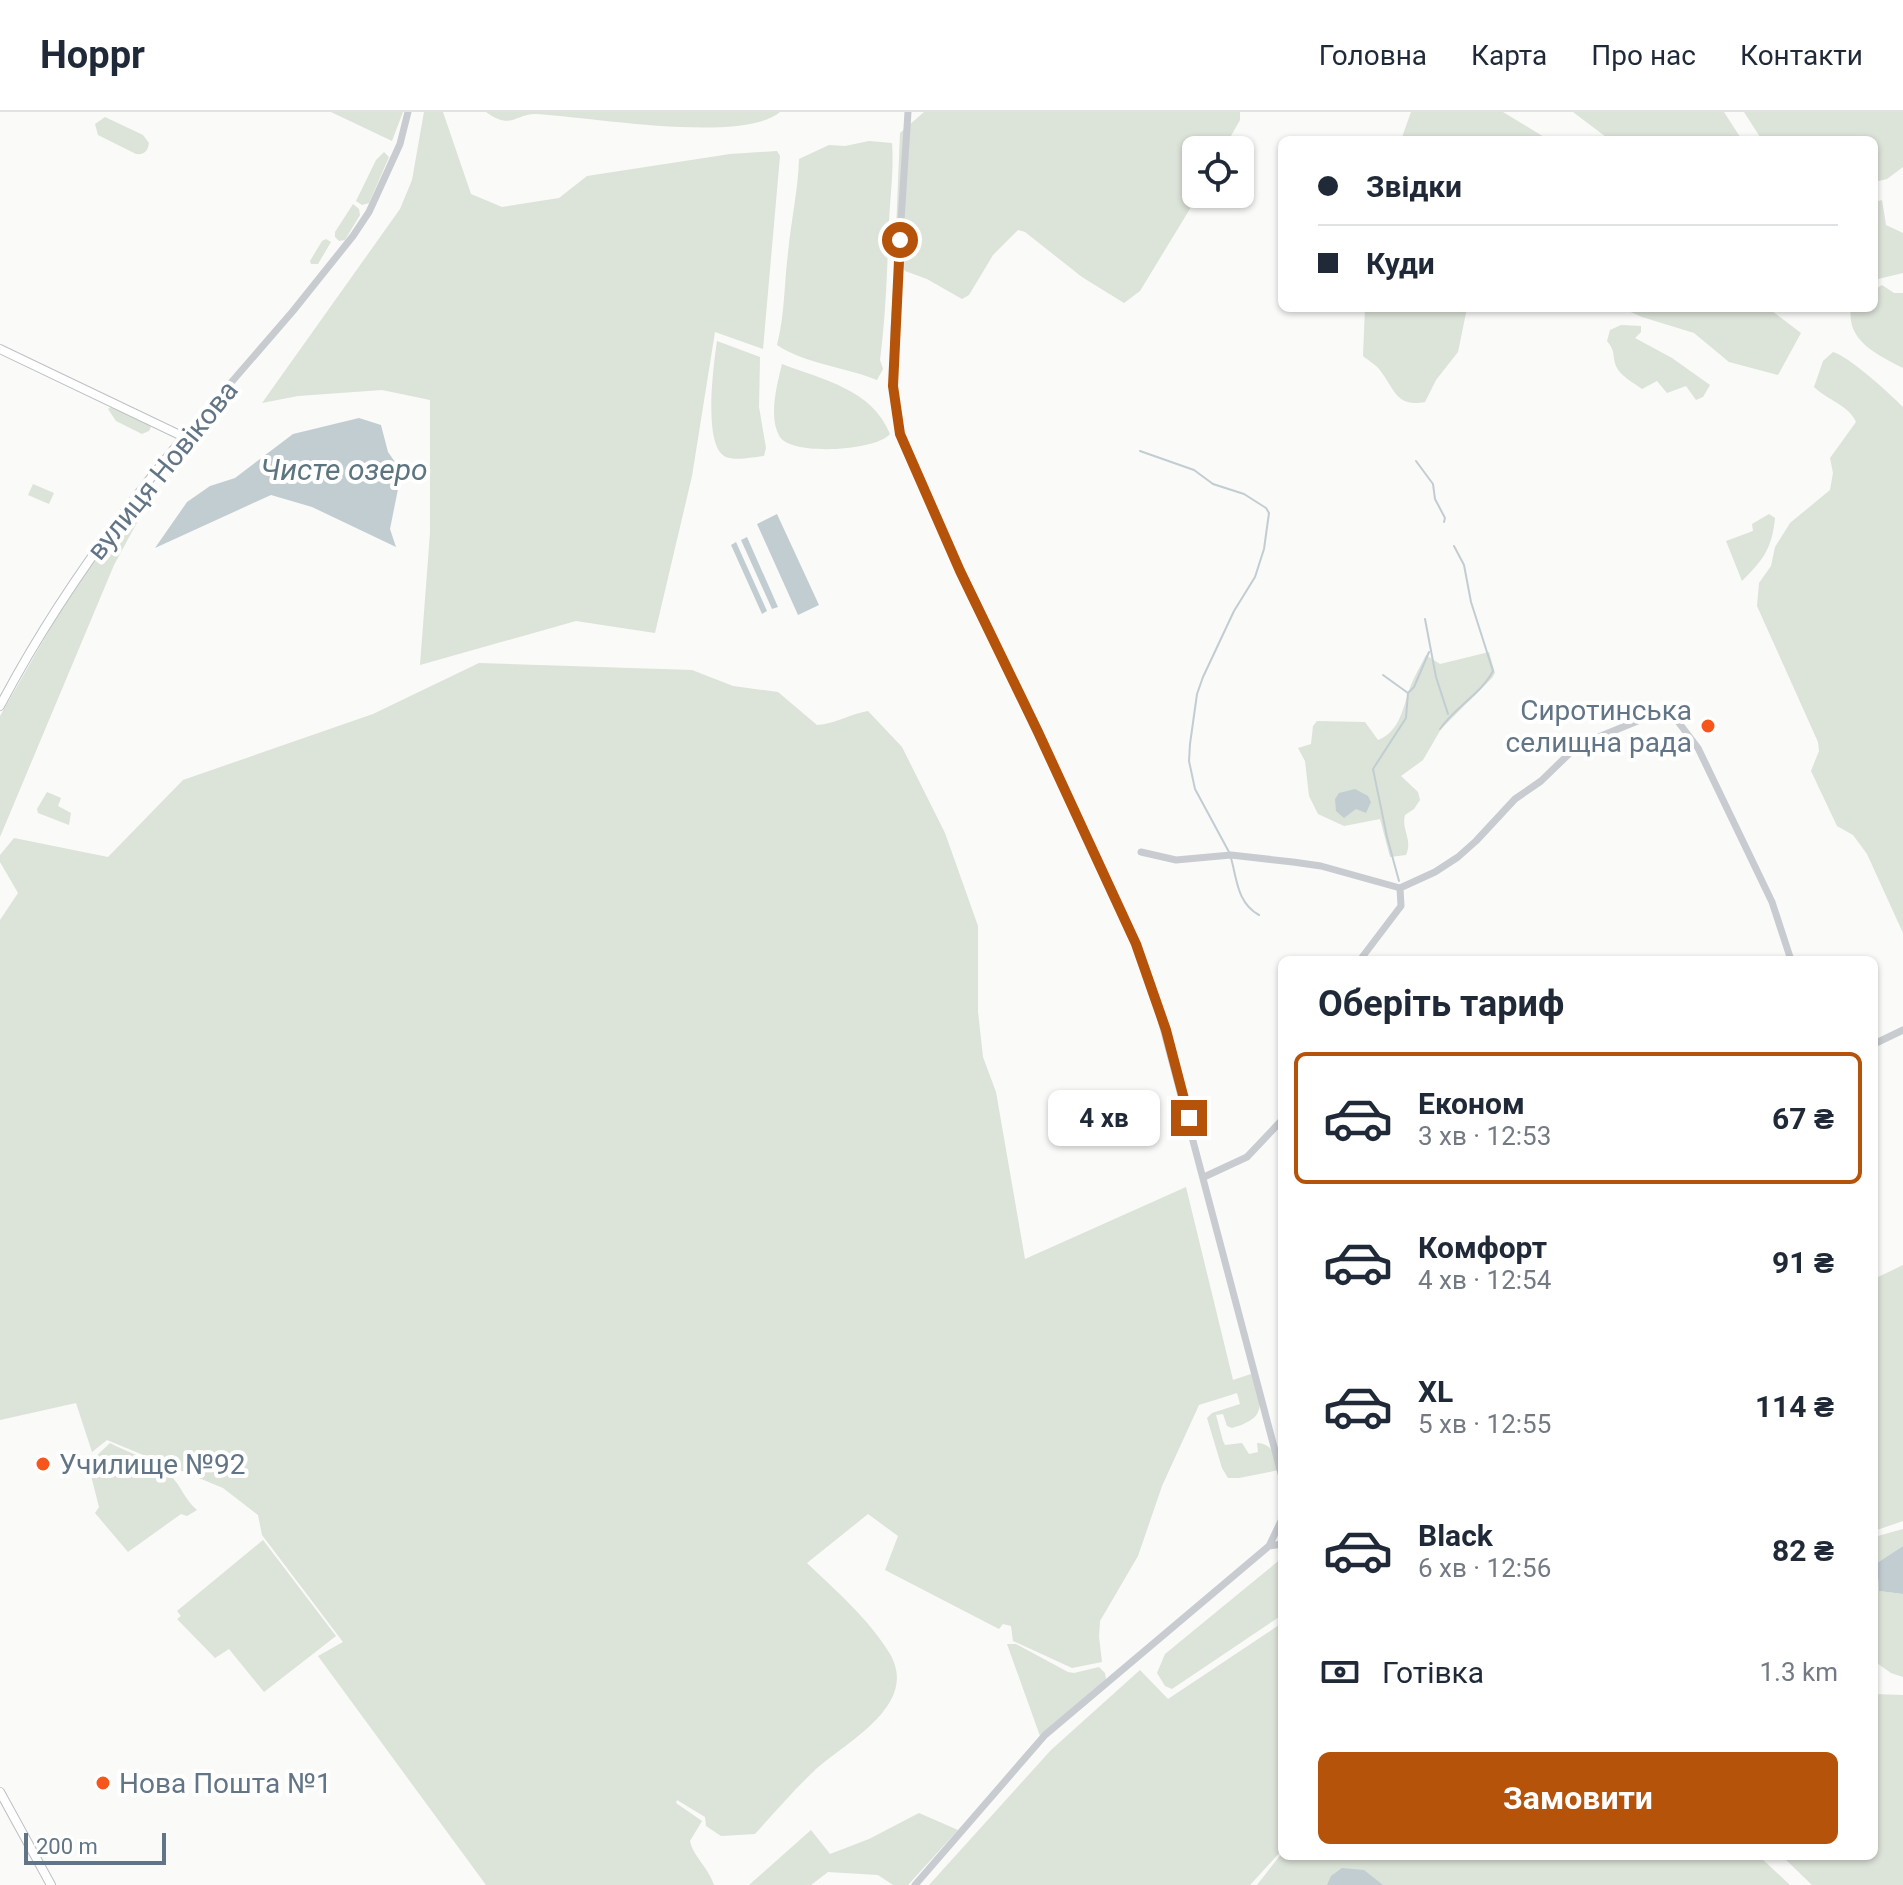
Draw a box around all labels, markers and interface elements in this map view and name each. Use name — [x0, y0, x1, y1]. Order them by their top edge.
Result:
text: Hoppr — [40, 33, 145, 77]
text: Головна — [1319, 39, 1427, 72]
text: Карта — [1471, 39, 1547, 72]
text: Про нас — [1591, 39, 1696, 72]
text: Контакти — [1740, 39, 1863, 72]
map controls — [1182, 136, 1254, 208]
button: locate — [1182, 136, 1254, 208]
text: Звідки — [1366, 169, 1462, 204]
route start — [882, 222, 918, 258]
text: Куди — [1366, 246, 1435, 281]
street label: вулиця Новікова — [80, 374, 245, 566]
water label: Чисте озеро — [260, 452, 428, 487]
place label: Сиротинська селищна рада — [1506, 694, 1692, 759]
marker: Сиротинська селищна рада — [1699, 717, 1717, 735]
text: Оберіть тариф — [1318, 983, 1564, 1025]
icon: car — [1322, 1082, 1394, 1154]
text: Економ — [1418, 1086, 1525, 1121]
callout: 4 хв — [1049, 1090, 1161, 1146]
route end — [1171, 1100, 1207, 1136]
text: 67 ₴ — [1772, 1101, 1834, 1136]
text: 4 хв — [1079, 1103, 1129, 1133]
text: 3 хв · 12:53 — [1418, 1121, 1551, 1151]
icon: car — [1322, 1226, 1394, 1298]
text: Комфорт — [1418, 1230, 1547, 1265]
text: 91 ₴ — [1772, 1245, 1834, 1280]
text: 4 хв · 12:54 — [1418, 1265, 1551, 1295]
icon: car — [1322, 1370, 1394, 1442]
text: XL — [1418, 1374, 1453, 1409]
text: 114 ₴ — [1755, 1389, 1834, 1424]
text: 5 хв · 12:55 — [1418, 1409, 1551, 1439]
place label: Училище №92 — [59, 1448, 245, 1481]
marker: Училище №92 — [34, 1455, 52, 1473]
icon: car — [1322, 1514, 1394, 1586]
text: Black — [1418, 1518, 1493, 1553]
text: 82 ₴ — [1772, 1533, 1834, 1568]
text: 6 хв · 12:56 — [1418, 1553, 1551, 1583]
icon: cash — [1318, 1650, 1362, 1694]
text: Готівка — [1382, 1655, 1484, 1690]
text: 1.3 km — [1759, 1657, 1838, 1687]
button: Замовити — [1318, 1752, 1838, 1844]
place label: Нова Пошта №1 — [119, 1767, 332, 1800]
marker: Нова Пошта №1 — [94, 1774, 112, 1792]
scale bar — [24, 1829, 166, 1865]
text: 200 m — [36, 1834, 98, 1859]

